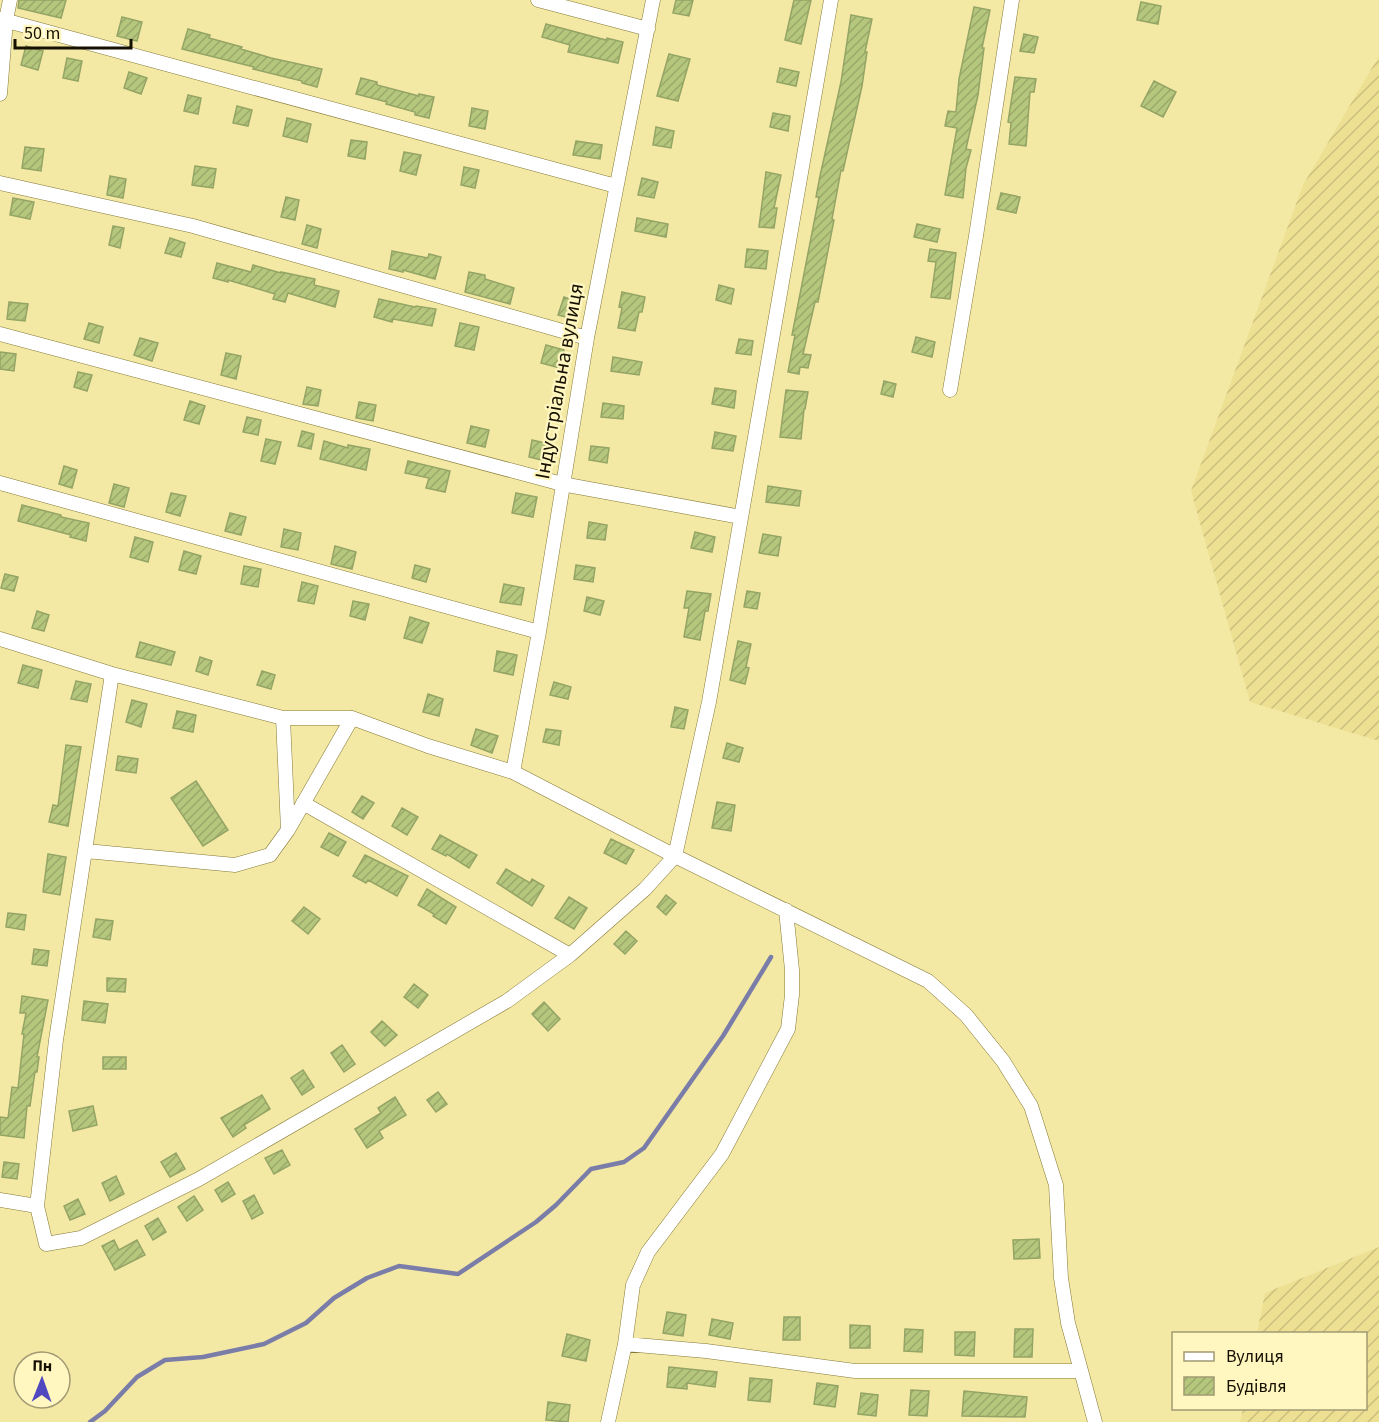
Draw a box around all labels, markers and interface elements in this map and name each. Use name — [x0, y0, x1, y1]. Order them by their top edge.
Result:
scale bar — [15, 12, 130, 50]
text: 50 m — [24, 21, 60, 46]
street label: Індустріальна вулиця — [527, 281, 591, 481]
legend — [1172, 1332, 1367, 1410]
text: Вулиця — [1226, 1344, 1284, 1369]
north arrow — [12, 1350, 72, 1410]
text: Пн — [32, 1355, 52, 1377]
text: Будівля — [1226, 1374, 1286, 1399]

